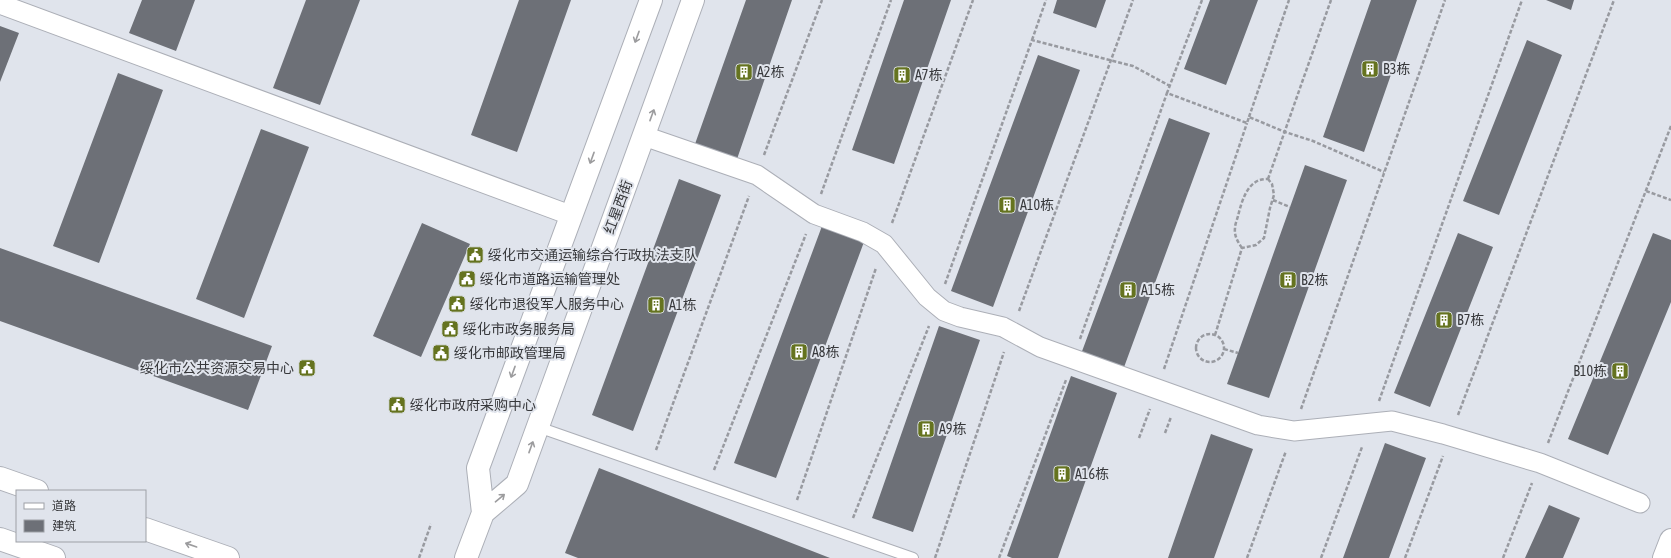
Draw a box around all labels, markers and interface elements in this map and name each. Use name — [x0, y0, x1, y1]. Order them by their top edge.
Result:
one-way arrow — [632, 30, 640, 42]
building icon: B3栋 — [1360, 59, 1380, 79]
place label: B3栋 — [1383, 61, 1410, 77]
building icon: A2栋 — [734, 62, 754, 82]
place label: A2栋 — [757, 64, 784, 80]
building icon: A7栋 — [892, 65, 912, 85]
place label: A7栋 — [915, 67, 942, 83]
one-way arrow — [648, 109, 656, 121]
one-way arrow — [587, 152, 595, 164]
street label: 红星西街 — [601, 178, 635, 236]
building icon: A10栋 — [997, 195, 1017, 215]
place label: A10栋 — [1020, 197, 1054, 213]
public building icon: 绥化市交通运输综合行政执法支队 — [465, 245, 485, 265]
place label: 绥化市交通运输综合行政执法支队 — [488, 247, 698, 263]
public building icon: 绥化市道路运输管理处 — [457, 269, 477, 289]
building icon: B2栋 — [1278, 270, 1298, 290]
place label: 绥化市道路运输管理处 — [480, 271, 620, 287]
place label: B2栋 — [1301, 272, 1328, 288]
building icon: A15栋 — [1118, 280, 1138, 300]
place label: A15栋 — [1141, 282, 1175, 298]
public building icon: 绥化市退役军人服务中心 — [447, 294, 467, 314]
building icon: A1栋 — [646, 295, 666, 315]
place label: 绥化市退役军人服务中心 — [470, 296, 624, 312]
place label: A1栋 — [669, 297, 696, 313]
building icon: B7栋 — [1434, 310, 1454, 330]
place label: B7栋 — [1457, 312, 1484, 328]
public building icon: 绥化市政务服务局 — [440, 319, 460, 339]
place label: 绥化市政务服务局 — [463, 321, 575, 337]
building icon: A8栋 — [789, 342, 809, 362]
public building icon: 绥化市邮政管理局 — [431, 343, 451, 363]
place label: A8栋 — [812, 344, 839, 360]
place label: 绥化市邮政管理局 — [454, 345, 566, 361]
public building icon: 绥化市公共资源交易中心 — [297, 358, 317, 378]
place label: 绥化市公共资源交易中心 — [140, 360, 294, 376]
building icon: B10栋 — [1610, 361, 1630, 381]
place label: B10栋 — [1573, 363, 1607, 379]
one-way arrow — [508, 366, 516, 378]
public building icon: 绥化市政府采购中心 — [387, 395, 407, 415]
place label: 绥化市政府采购中心 — [410, 397, 536, 413]
building icon: A9栋 — [916, 419, 936, 439]
place label: A9栋 — [939, 421, 966, 437]
one-way arrow — [527, 442, 535, 454]
building icon: A16栋 — [1052, 464, 1072, 484]
place label: A16栋 — [1075, 466, 1109, 482]
legend — [16, 490, 146, 542]
one-way arrow — [495, 494, 506, 503]
text: 道路 — [52, 499, 76, 513]
text: 建筑 — [52, 519, 76, 533]
one-way arrow — [184, 541, 197, 548]

